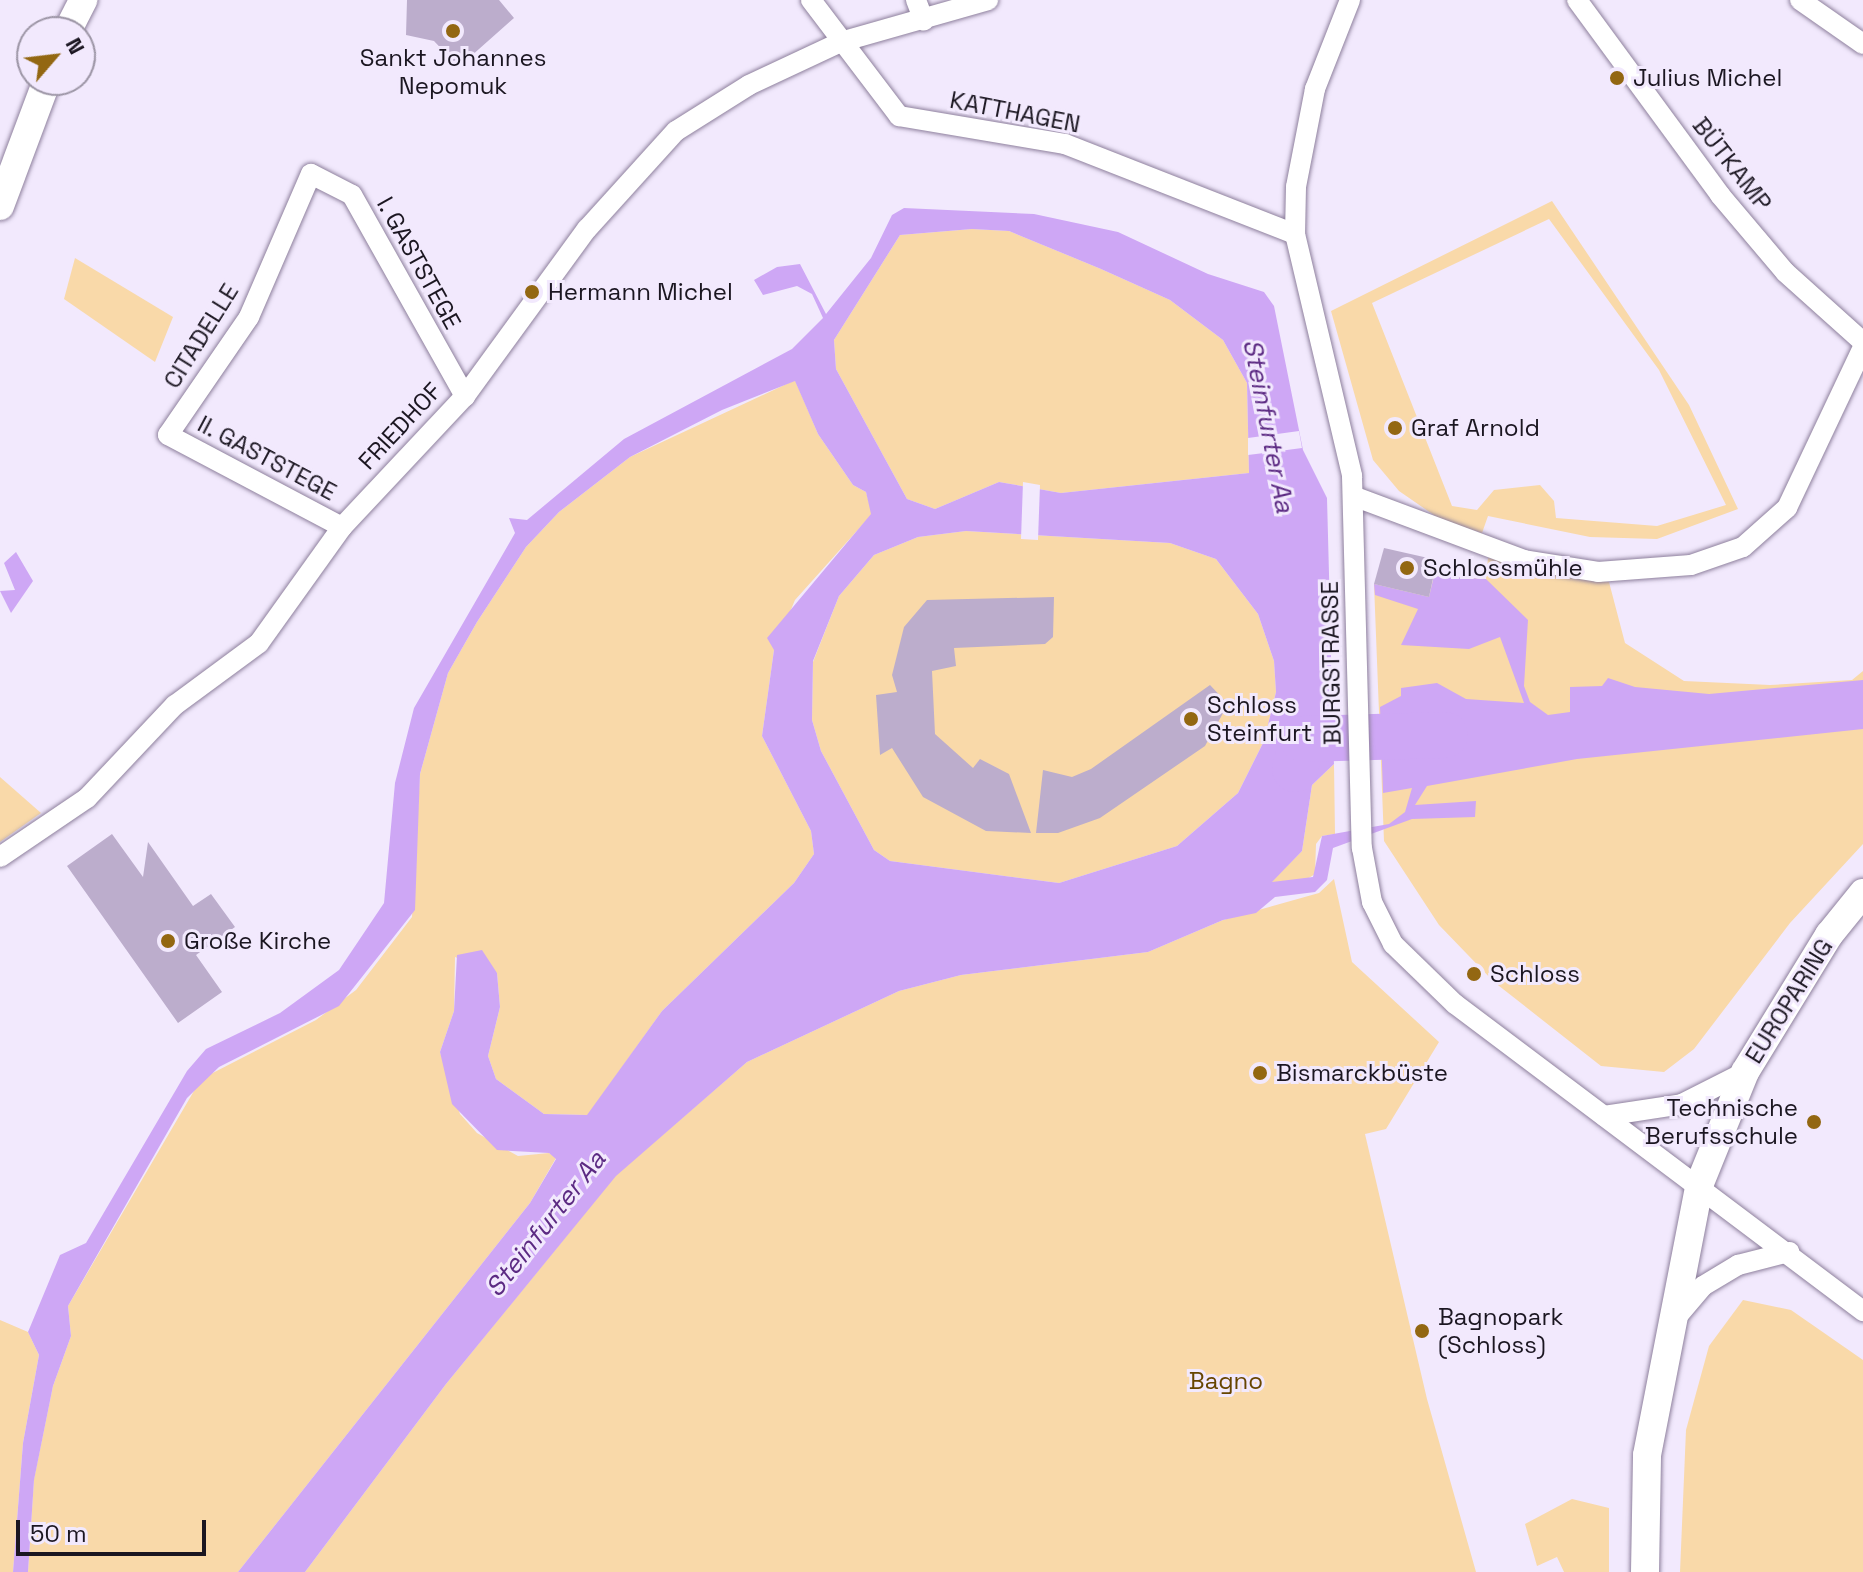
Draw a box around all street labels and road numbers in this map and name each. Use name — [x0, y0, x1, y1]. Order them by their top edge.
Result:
street label: KATTHAGEN — [947, 85, 1083, 139]
street label: BÜTKAMP — [1687, 111, 1777, 217]
street label: I. GASTSTEGE — [371, 191, 467, 335]
street label: CITADELLE — [158, 278, 244, 394]
street label: FRIEDHOF — [353, 377, 447, 475]
street label: II. GASTSTEGE — [192, 409, 342, 507]
street label: BURGSTRASSE — [1315, 581, 1347, 745]
street label: EUROPARING — [1739, 933, 1839, 1069]

